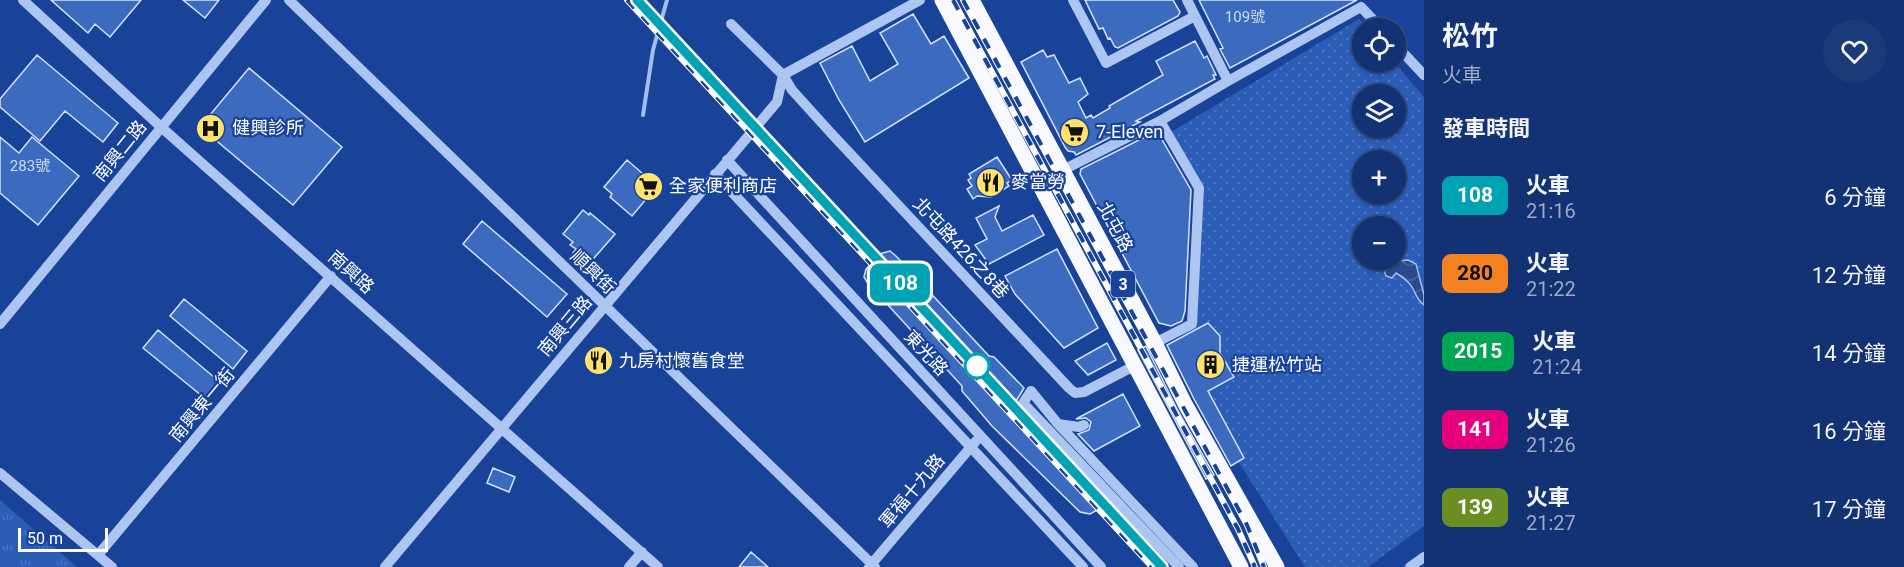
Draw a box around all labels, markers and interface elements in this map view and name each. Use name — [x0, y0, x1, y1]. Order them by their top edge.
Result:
house number: 109號 — [1225, 8, 1265, 26]
map controls — [1352, 18, 1406, 270]
button: locate — [1352, 18, 1406, 72]
text: 松竹 — [1442, 20, 1498, 53]
button: heart — [1823, 20, 1886, 83]
text: 火車 — [1442, 63, 1482, 87]
button: layers — [1352, 84, 1406, 138]
hospital icon: 健興診所 — [195, 112, 227, 144]
street label: 南興二路 — [89, 116, 150, 185]
supermarket icon: 7-Eleven — [1059, 116, 1091, 148]
text: 發車時間 — [1442, 116, 1530, 141]
place label: 健興診所 — [232, 117, 304, 138]
place label: 7-Eleven — [1096, 121, 1163, 142]
button: + — [1352, 150, 1406, 204]
house number: 283號 — [10, 157, 50, 175]
restaurant icon: 麥當勞 — [974, 166, 1006, 198]
supermarket icon: 全家便利商店 — [632, 170, 664, 202]
place label: 麥當勞 — [1011, 171, 1065, 192]
text: 火車 — [1526, 173, 1570, 198]
place label: 全家便利商店 — [669, 175, 777, 196]
text: 108 — [1457, 183, 1493, 207]
text: 6 分鐘 — [1824, 185, 1886, 210]
street label: 北屯路426之8巷 — [909, 193, 1014, 303]
street label: 北屯路 — [1093, 198, 1137, 256]
text: 21:16 — [1526, 199, 1576, 223]
button: − — [1352, 216, 1406, 270]
street label: 順興街 — [567, 245, 620, 298]
street label: 南興路 — [324, 246, 378, 297]
text: 火車 — [1526, 251, 1570, 276]
text: 280 — [1457, 261, 1493, 285]
text: 12 分鐘 — [1812, 263, 1886, 288]
line badge: 108 — [866, 264, 934, 302]
text: 108 — [882, 271, 918, 295]
road number: 3 — [1111, 271, 1135, 297]
text: 21:22 — [1526, 277, 1576, 301]
street label: 南興三路 — [533, 291, 596, 360]
street label: 東光路 — [900, 326, 952, 380]
text: 火車 — [1532, 329, 1576, 354]
text: 2015 — [1454, 339, 1502, 363]
text: 14 分鐘 — [1812, 341, 1886, 366]
restaurant icon: 九房村懷舊食堂 — [582, 345, 614, 377]
building icon: 捷運松竹站 — [1195, 349, 1227, 381]
place label: 九房村懷舊食堂 — [619, 350, 745, 371]
unlabelled marker — [964, 353, 990, 379]
place label: 捷運松竹站 — [1232, 354, 1322, 375]
text: 21:24 — [1532, 355, 1582, 379]
street label: 南興東一街 — [165, 363, 239, 446]
text: 火車 — [1526, 407, 1570, 432]
text: 141 — [1457, 417, 1493, 441]
text: 16 分鐘 — [1812, 419, 1886, 444]
text: 21:26 — [1526, 433, 1576, 457]
street label: 軍福十九路 — [875, 449, 949, 532]
text: 火車 — [1526, 485, 1570, 510]
text: 139 — [1457, 495, 1493, 519]
text: 17 分鐘 — [1812, 497, 1886, 522]
text: 21:27 — [1526, 511, 1576, 535]
scale bar — [18, 525, 108, 552]
text: 50 m — [27, 529, 63, 548]

